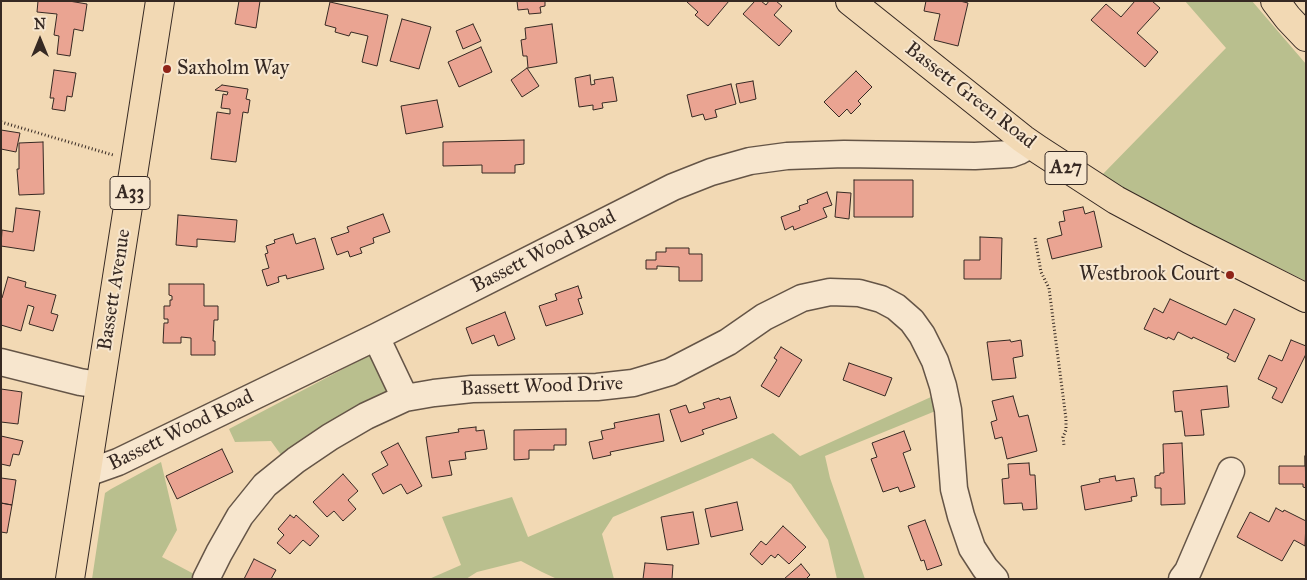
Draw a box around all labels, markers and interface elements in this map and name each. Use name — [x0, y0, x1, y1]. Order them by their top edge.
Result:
north arrow — [15, 15, 65, 65]
text: N — [34, 16, 46, 33]
street label: Bassett Green Road — [900, 37, 1040, 155]
place label: Saxholm Way — [177, 57, 289, 81]
marker: Saxholm Way — [161, 63, 173, 75]
road number: A27 — [1045, 152, 1087, 184]
road number: A33 — [110, 177, 150, 210]
street label: Bassett Wood Road — [468, 205, 620, 299]
street label: Bassett Avenue — [94, 227, 136, 353]
place label: Westbrook Court — [1079, 263, 1220, 287]
marker: Westbrook Court — [1224, 269, 1236, 281]
street label: Bassett Wood Drive — [460, 372, 624, 402]
street label: Bassett Wood Road — [104, 385, 258, 477]

